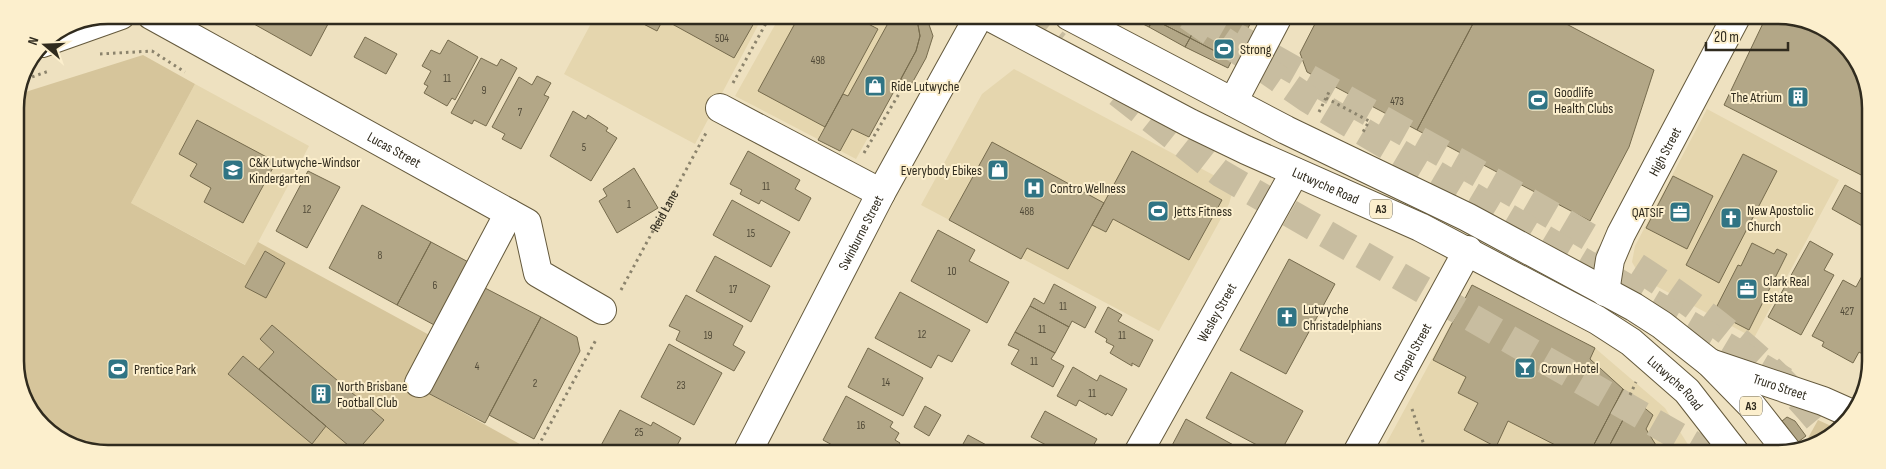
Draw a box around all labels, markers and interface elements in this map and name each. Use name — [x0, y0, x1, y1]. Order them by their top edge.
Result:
north arrow — [20, 20, 70, 70]
scale bar — [1706, 20, 1788, 52]
text: 20 m — [1714, 28, 1739, 47]
house number: 504 — [715, 32, 729, 45]
text: N — [24, 35, 42, 47]
sports icon: Strong — [1212, 37, 1236, 61]
place label: Strong — [1240, 41, 1272, 58]
house number: 498 — [811, 54, 825, 67]
house number: 11 — [443, 72, 451, 85]
shop icon: Ride Lutwyche — [863, 74, 887, 98]
place label: Ride Lutwyche — [891, 78, 959, 95]
house number: 9 — [482, 84, 487, 97]
place label: Goodlife Health Clubs — [1554, 84, 1613, 117]
building icon: The Atrium — [1786, 85, 1810, 109]
sports icon: Goodlife Health Clubs — [1526, 88, 1550, 112]
place label: The Atrium — [1731, 89, 1782, 106]
house number: 473 — [1390, 95, 1404, 108]
house number: 7 — [518, 106, 523, 119]
street label: High Street — [1645, 124, 1685, 179]
street label: Lucas Street — [364, 128, 424, 172]
house number: 5 — [582, 141, 586, 154]
place label: C&K Lutwyche-Windsor Kindergarten — [249, 154, 360, 187]
school or university icon: C&K Lutwyche-Windsor Kindergarten — [221, 158, 245, 182]
shop icon: Everybody Ebikes — [986, 158, 1010, 182]
place label: Everybody Ebikes — [901, 162, 982, 179]
street label: Lutwyche Road — [1290, 164, 1362, 208]
hospital icon: Contro Wellness — [1022, 176, 1046, 200]
house number: 11 — [762, 180, 770, 193]
place label: Contro Wellness — [1050, 180, 1126, 197]
street label: Reid Lane — [646, 187, 682, 235]
street label: Swinburne Street — [835, 193, 887, 273]
house number: 1 — [627, 198, 631, 211]
sports icon: Jetts Fitness — [1146, 199, 1170, 223]
road number: A3 — [1370, 200, 1392, 218]
office icon: QATSIF — [1668, 200, 1692, 224]
place label: New Apostolic Church — [1747, 202, 1814, 235]
house number: 12 — [303, 203, 312, 216]
place label: Jetts Fitness — [1173, 203, 1232, 220]
place label: QATSIF — [1632, 204, 1664, 221]
house number: 488 — [1020, 205, 1034, 218]
church icon: New Apostolic Church — [1719, 206, 1743, 230]
house number: 15 — [747, 227, 755, 240]
house number: 8 — [378, 249, 383, 262]
house number: 10 — [948, 265, 956, 278]
place label: Clark Real Estate — [1763, 273, 1809, 306]
office icon: Clark Real Estate — [1735, 277, 1759, 301]
house number: 6 — [433, 279, 438, 292]
street label: Wesley Street — [1194, 280, 1240, 345]
house number: 17 — [729, 283, 738, 296]
house number: 11 — [1059, 300, 1067, 313]
place label: Lutwyche Christadelphians — [1303, 301, 1382, 334]
church icon: Lutwyche Christadelphians — [1275, 305, 1299, 329]
house number: 427 — [1840, 305, 1854, 318]
street label: Chapel Street — [1390, 320, 1435, 385]
house number: 11 — [1038, 323, 1046, 336]
house number: 12 — [918, 328, 927, 341]
house number: 19 — [704, 329, 712, 342]
house number: 11 — [1118, 329, 1126, 342]
street label: Lutwyche Road — [1644, 352, 1707, 414]
house number: 11 — [1030, 355, 1038, 368]
bar icon: Crown Hotel — [1513, 356, 1537, 380]
sports icon: Prentice Park — [106, 357, 130, 381]
house number: 4 — [475, 360, 480, 373]
place label: Crown Hotel — [1541, 360, 1599, 377]
place label: Prentice Park — [134, 361, 197, 378]
street label: Truro Street — [1751, 370, 1809, 404]
house number: 14 — [882, 376, 891, 389]
house number: 2 — [533, 377, 538, 390]
place label: North Brisbane Football Club — [337, 378, 407, 411]
house number: 23 — [676, 379, 686, 392]
building icon: North Brisbane Football Club — [309, 382, 333, 406]
house number: 11 — [1088, 387, 1096, 400]
road number: A3 — [1740, 396, 1762, 416]
house number: 16 — [857, 419, 866, 432]
house number: 25 — [635, 426, 643, 439]

